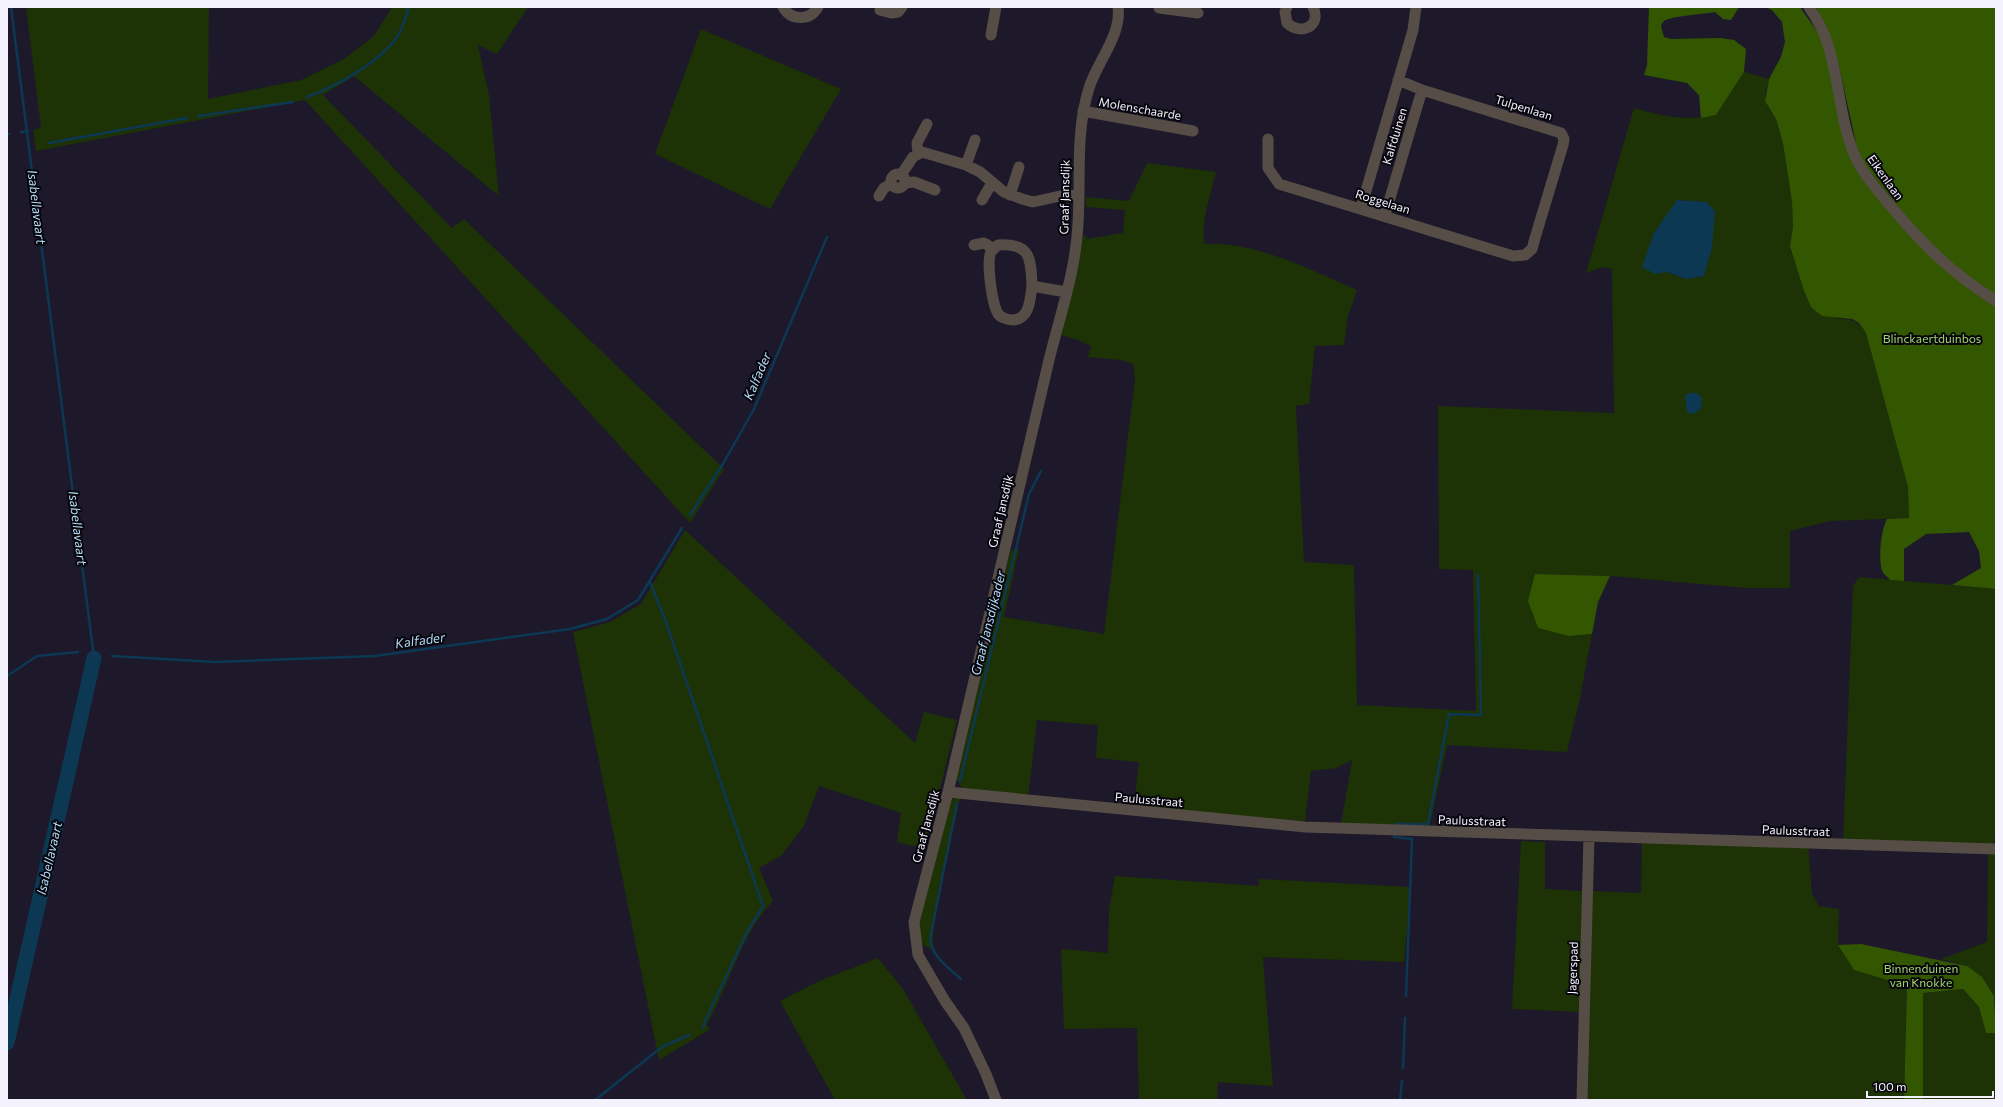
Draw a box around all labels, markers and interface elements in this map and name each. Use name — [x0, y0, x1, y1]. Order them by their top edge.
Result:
street label: Tulpenlaan — [1494, 92, 1554, 122]
street label: Molenschaarde — [1098, 94, 1182, 122]
street label: Kalfduinen — [1379, 106, 1409, 166]
street label: Eikenlaan — [1865, 152, 1907, 202]
street label: Graaf Jansdijk — [1056, 159, 1073, 235]
water label: Isabellavaart — [25, 169, 50, 246]
street label: Roggelaan — [1354, 186, 1412, 216]
park label: Blinckaertduinbos — [1883, 331, 1981, 345]
water label: Kalfader — [740, 349, 774, 402]
street label: Graaf Jansdijk — [985, 473, 1016, 549]
water label: Isabellavaart — [66, 490, 91, 567]
water label: Graaf Jansdijkader — [967, 568, 1009, 677]
water label: Kalfader — [394, 628, 447, 651]
street label: Graaf Jansdijk — [909, 788, 943, 864]
street label: Paulusstraat — [1114, 789, 1184, 809]
street label: Paulusstraat — [1438, 812, 1506, 828]
water label: Isabellavaart — [33, 819, 65, 896]
street label: Paulusstraat — [1762, 822, 1830, 838]
street label: Jagerspad — [1564, 941, 1581, 995]
park label: Binnenduinen van Knokke — [1884, 961, 1958, 989]
scale bar — [1867, 1073, 1993, 1099]
text: 100 m — [1873, 1079, 1907, 1093]

